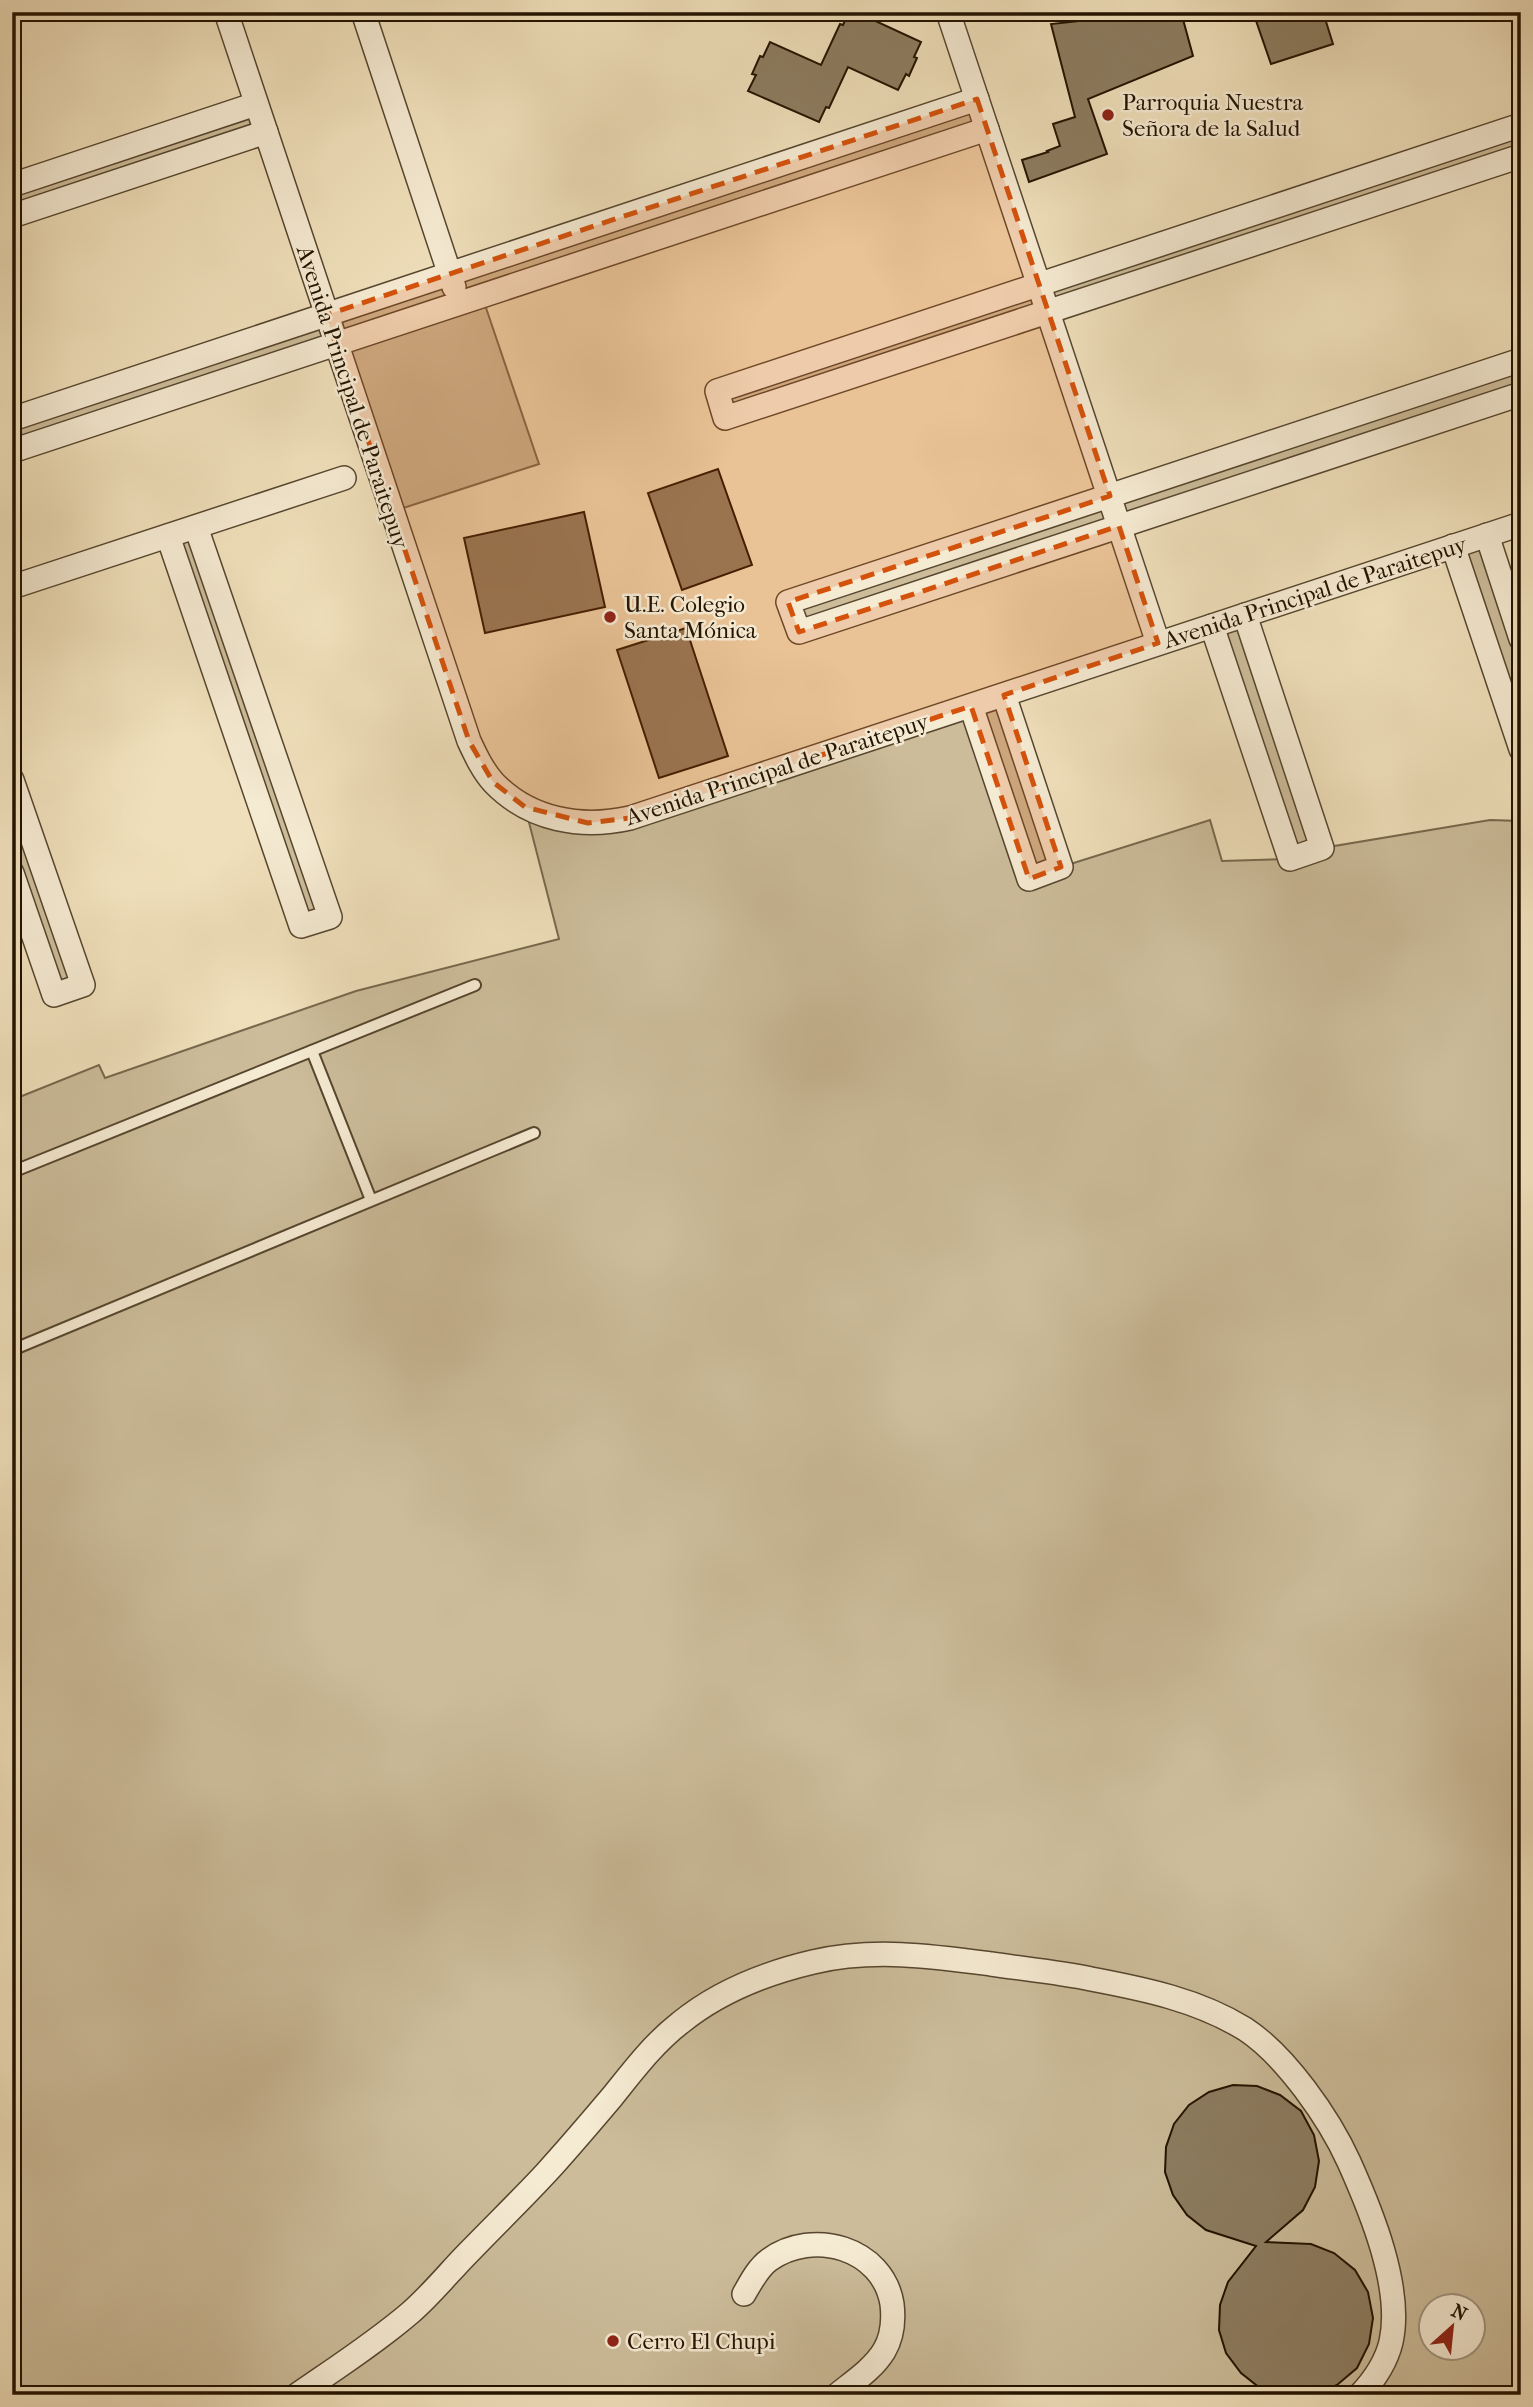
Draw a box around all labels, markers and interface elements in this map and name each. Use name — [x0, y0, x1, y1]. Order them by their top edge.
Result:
place label: Parroquia Nuestra Señora de la Salud — [1122, 89, 1303, 142]
marker: Parroquia Nuestra Señora de la Salud — [1100, 107, 1116, 123]
street label: Avenida Principal de Paraitepuy — [290, 241, 415, 553]
street label: Avenida Principal de Paraitepuy — [1159, 530, 1471, 655]
place label: U.E. Colegio Santa Mónica — [624, 591, 757, 644]
marker: U.E. Colegio Santa Mónica — [602, 609, 618, 625]
street label: Avenida Principal de Paraitepuy — [621, 707, 933, 832]
north arrow — [1418, 2292, 1488, 2362]
text: N — [1448, 2300, 1471, 2326]
place label: Cerro El Chupi — [627, 2328, 776, 2355]
marker: Cerro El Chupi — [605, 2333, 621, 2349]

